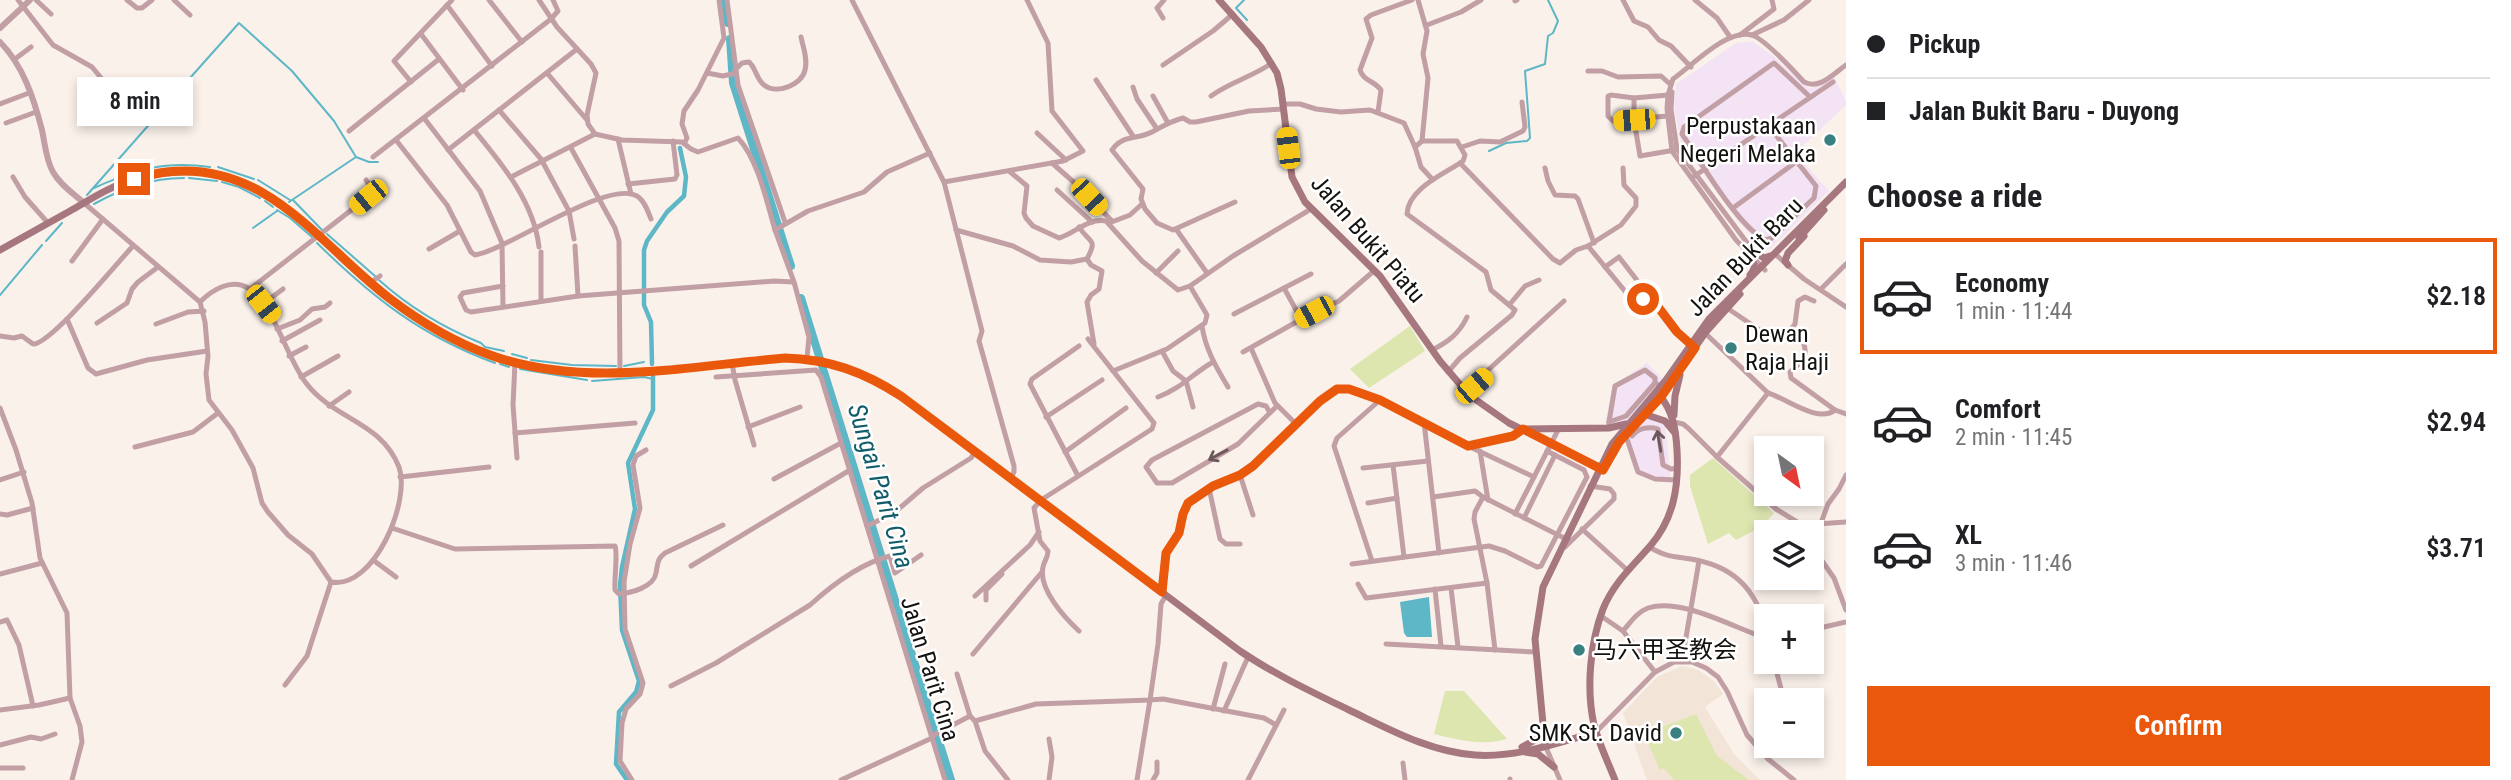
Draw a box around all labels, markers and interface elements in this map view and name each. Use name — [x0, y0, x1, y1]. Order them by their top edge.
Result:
text: Pickup — [1909, 29, 1980, 59]
callout: 8 min — [76, 78, 192, 127]
text: 8 min — [110, 88, 160, 115]
text: Jalan Bukit Baru - Duyong — [1909, 96, 2179, 126]
car — [1613, 108, 1656, 132]
place label: Perpustakaan Negeri Melaka — [1680, 112, 1816, 168]
car — [1276, 126, 1301, 170]
marker: Perpustakaan Negeri Melaka — [1822, 132, 1838, 148]
route end — [118, 163, 150, 195]
street label: Jalan Bukit Piatu — [1305, 169, 1431, 309]
car — [1067, 174, 1112, 220]
car — [346, 176, 391, 218]
text: Choose a ride — [1867, 177, 2042, 215]
street label: Jalan Bukit Baru — [1681, 192, 1809, 322]
icon: car — [1871, 265, 1934, 328]
text: Economy — [1955, 268, 2049, 298]
car — [242, 281, 285, 327]
text: $2.18 — [2426, 281, 2486, 311]
route start — [1627, 283, 1659, 315]
car — [1291, 293, 1338, 331]
text: 1 min · 11:44 — [1955, 298, 2072, 325]
place label: Dewan Raja Haji — [1745, 320, 1829, 376]
marker: Dewan Raja Haji — [1723, 340, 1739, 356]
car — [1452, 364, 1497, 408]
icon: car — [1871, 391, 1934, 454]
text: Comfort — [1955, 394, 2041, 424]
water label: Sungai Parit Cina — [842, 400, 920, 572]
text: $2.94 — [2426, 407, 2486, 437]
text: 2 min · 11:45 — [1955, 424, 2072, 451]
one-way arrow — [1652, 430, 1666, 453]
north arrow — [1754, 436, 1824, 506]
map controls — [1754, 436, 1824, 758]
one-way arrow — [1208, 449, 1228, 463]
icon: car — [1871, 517, 1934, 580]
button: layers — [1754, 520, 1824, 590]
text: XL — [1955, 520, 1982, 550]
text: $3.71 — [2426, 533, 2486, 563]
text: 3 min · 11:46 — [1955, 550, 2072, 577]
street label: Jalan Parit Cina — [895, 593, 965, 745]
button: + — [1754, 604, 1824, 674]
place label: 马六甲圣教会 — [1593, 636, 1737, 664]
marker: 马六甲圣教会 — [1571, 642, 1587, 658]
button: Confirm — [1867, 686, 2490, 766]
button: − — [1754, 688, 1824, 758]
place label: SMK St. David — [1529, 719, 1662, 747]
marker: SMK St. David — [1668, 725, 1684, 741]

